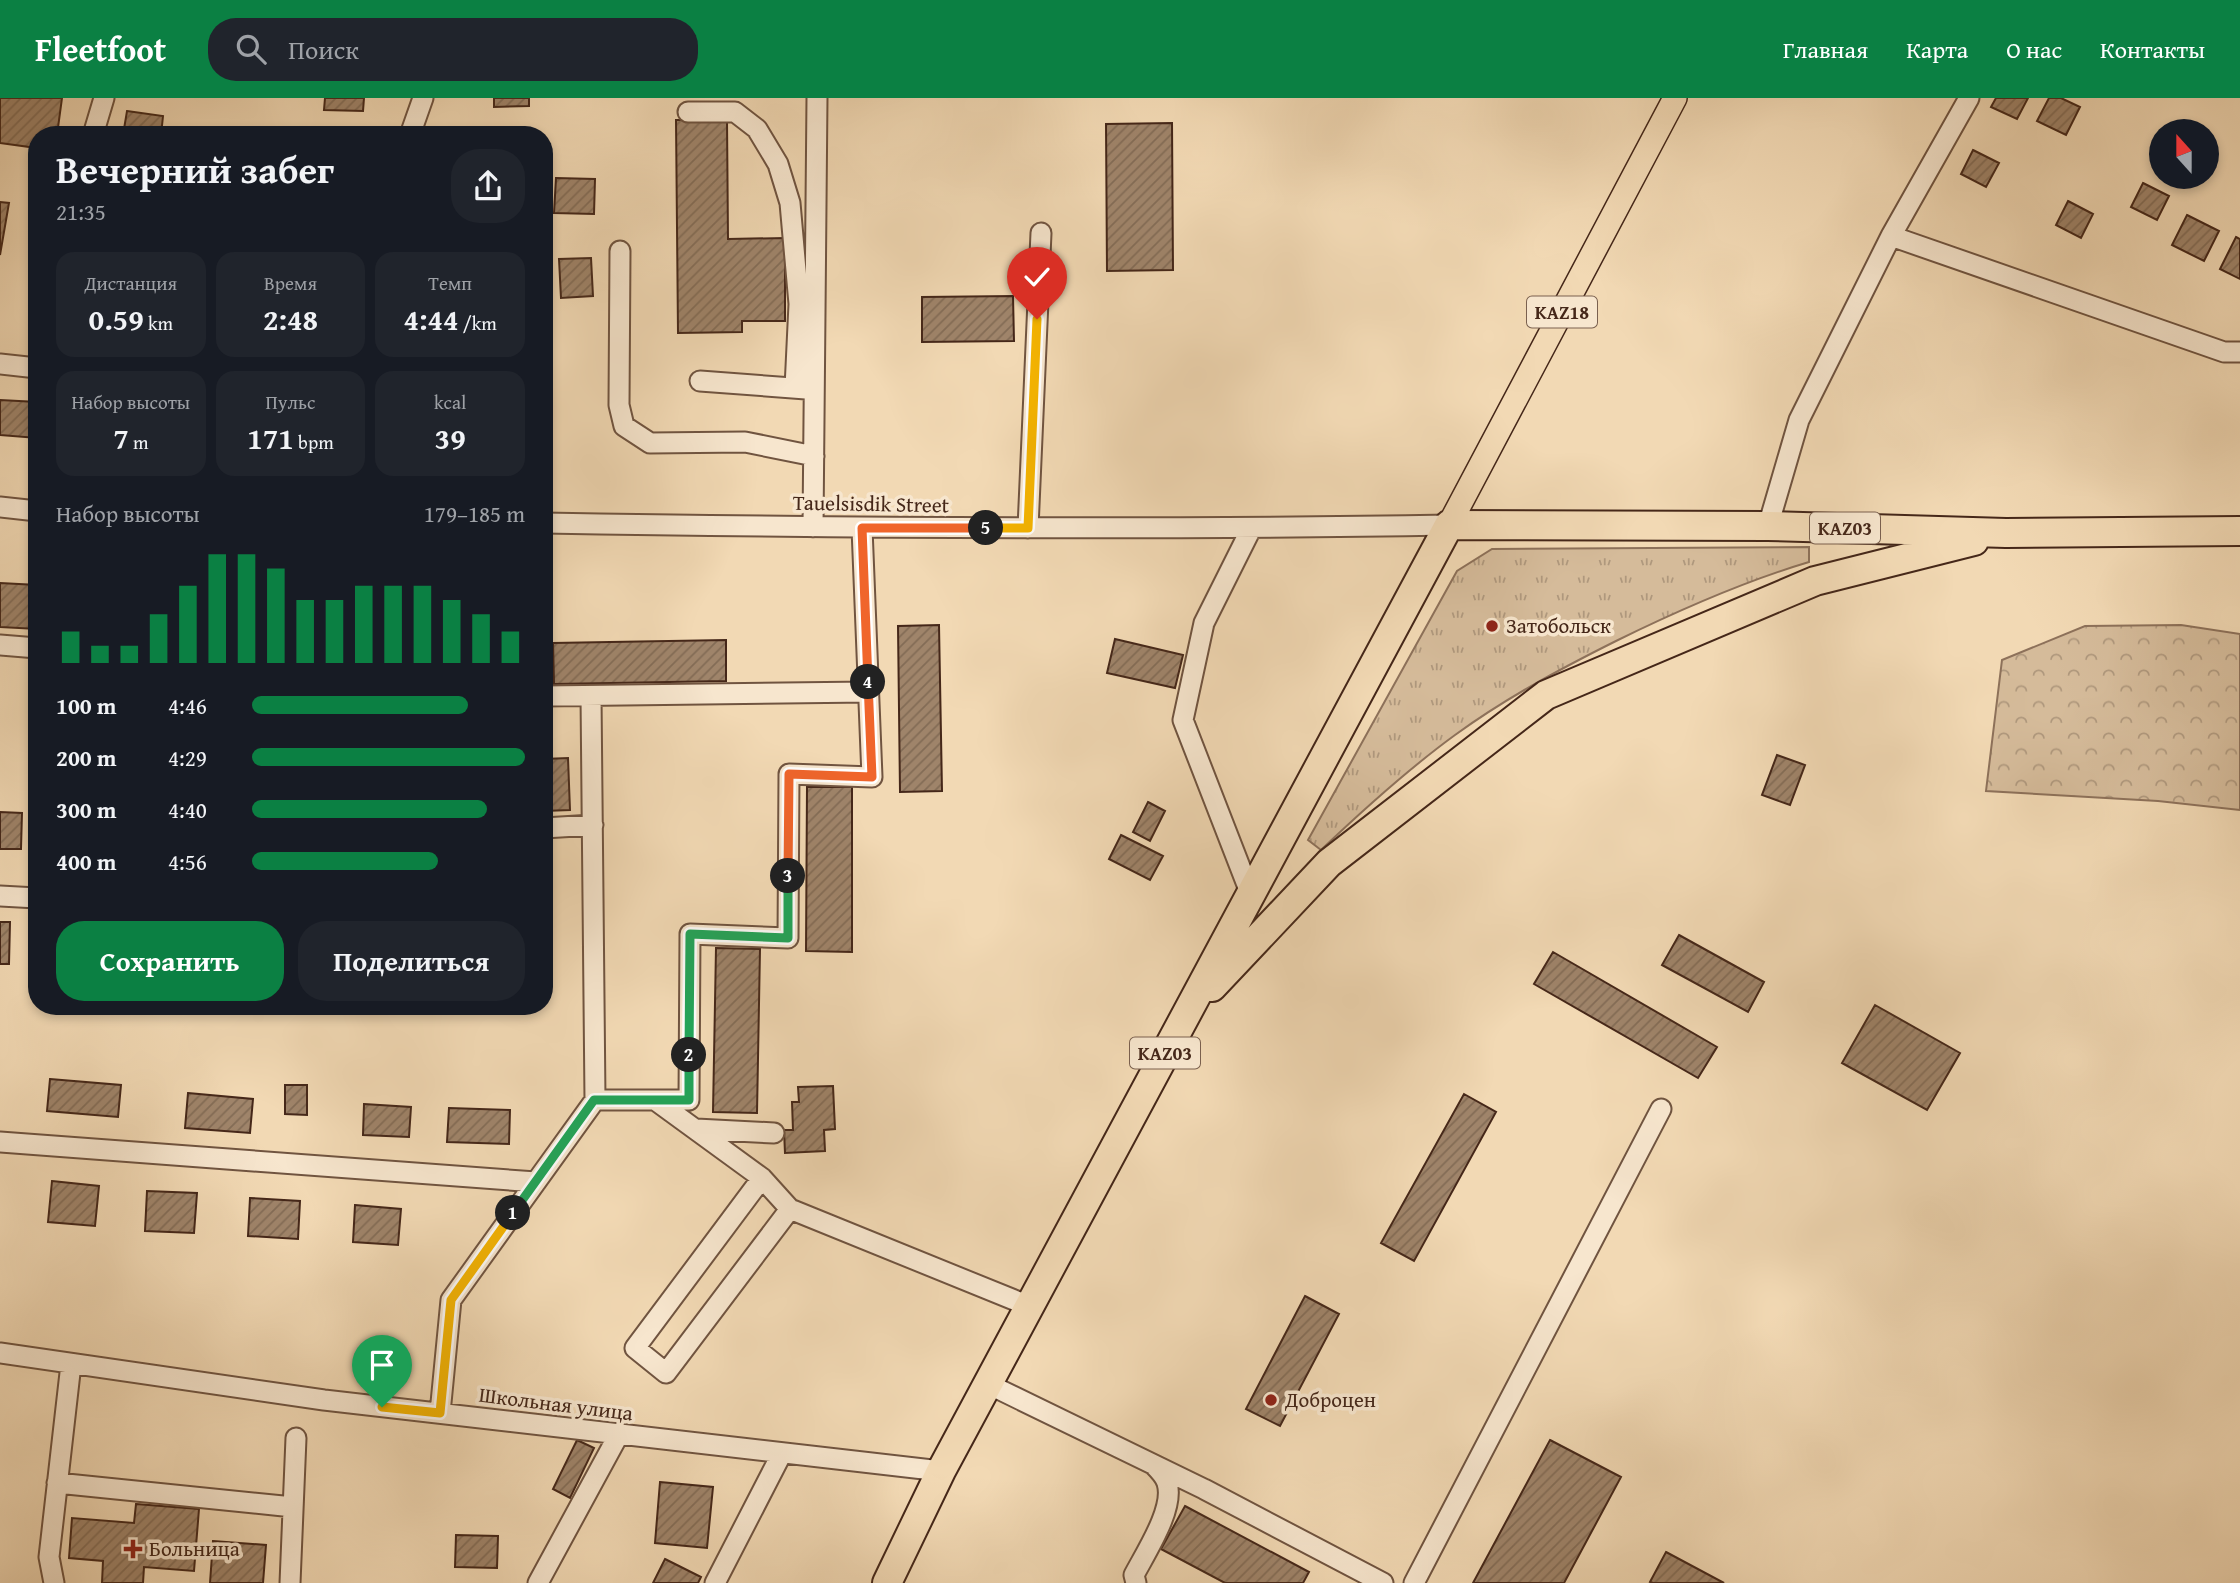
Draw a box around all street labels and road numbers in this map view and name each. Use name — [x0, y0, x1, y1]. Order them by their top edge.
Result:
road number: KAZ18 — [1527, 296, 1597, 328]
street label: Tauelsisdik Street — [793, 487, 950, 520]
road number: KАZ03 — [1810, 512, 1880, 544]
road number: KАZ03 — [1130, 1037, 1200, 1068]
street label: Школьная улица — [477, 1379, 635, 1428]

